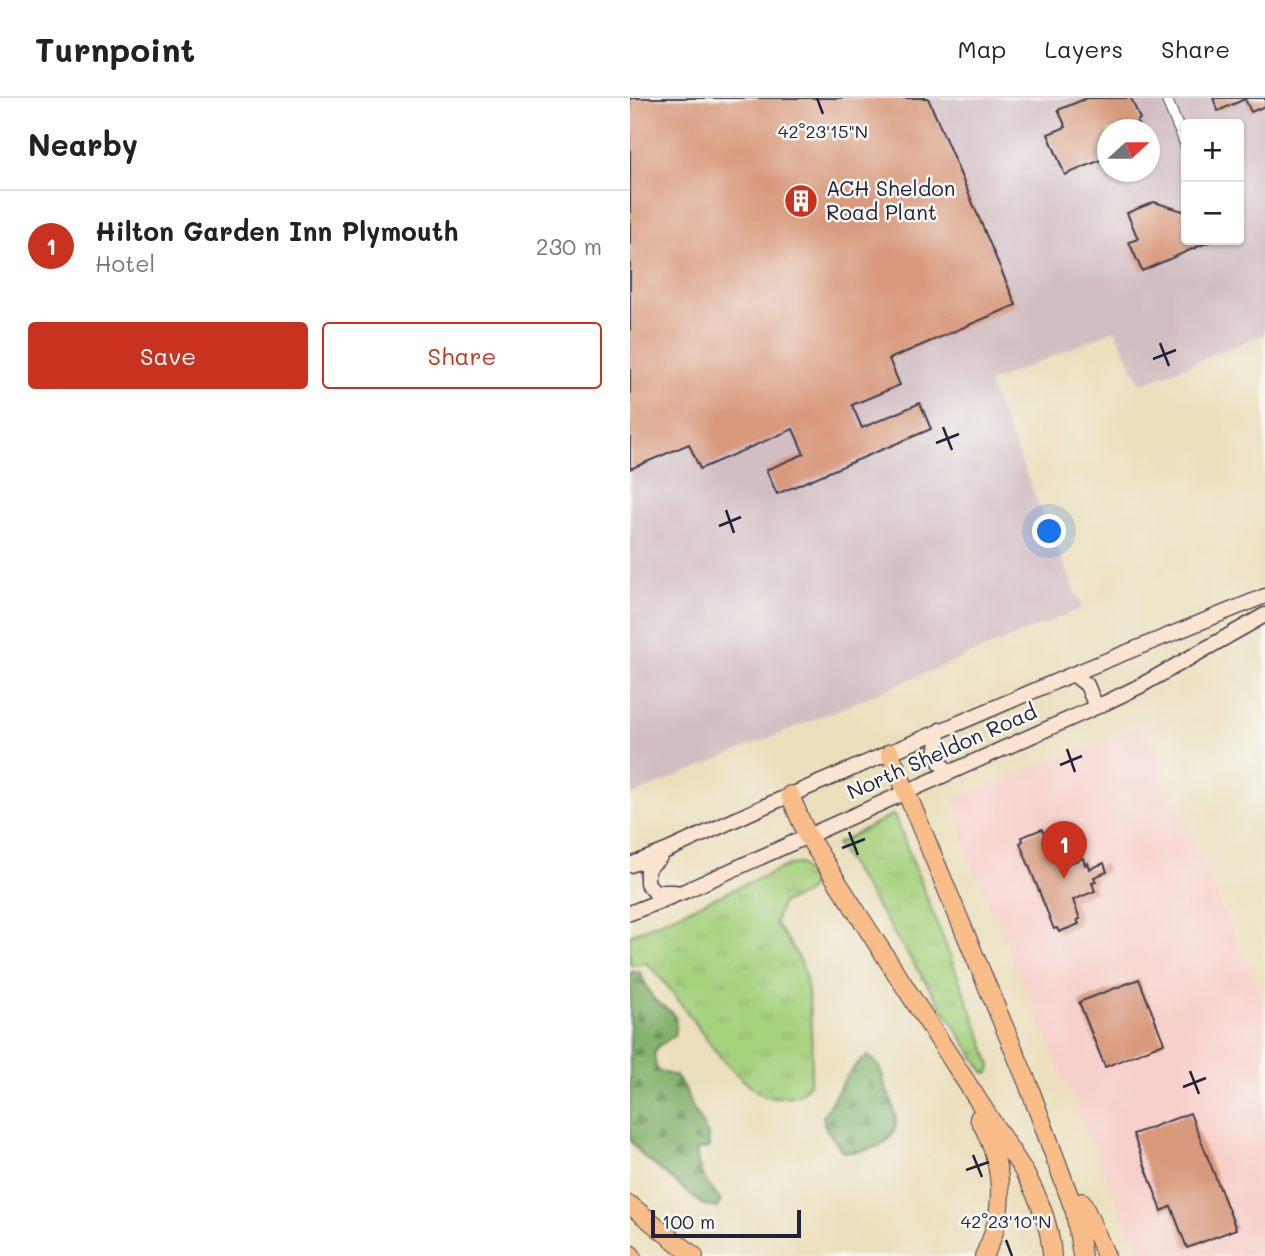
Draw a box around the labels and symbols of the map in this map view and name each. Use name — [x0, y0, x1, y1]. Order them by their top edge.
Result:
text: 42°23'15"N — [778, 119, 868, 143]
north arrow — [1097, 119, 1160, 182]
place label: ACH Sheldon Road Plant — [826, 174, 955, 225]
building icon: ACH Sheldon Road Plant — [782, 182, 820, 220]
your location — [1032, 514, 1066, 548]
street label: North Sheldon Road — [842, 697, 1040, 805]
pin: 1 — [1041, 821, 1087, 879]
scale bar — [651, 1207, 802, 1239]
text: 42°23'10"N — [961, 1209, 1051, 1233]

